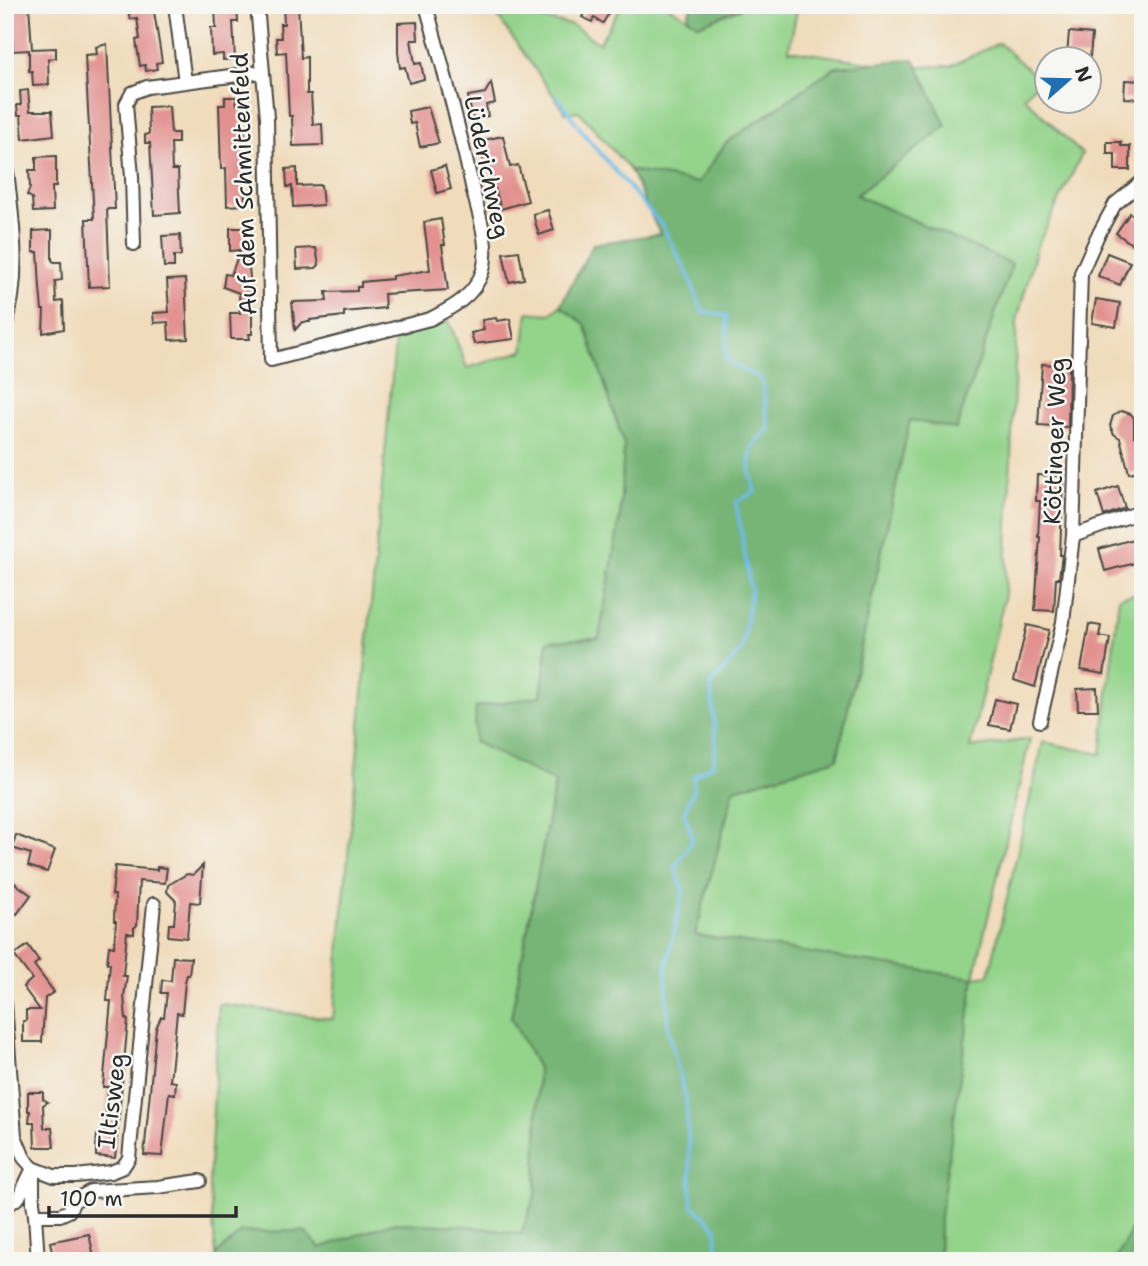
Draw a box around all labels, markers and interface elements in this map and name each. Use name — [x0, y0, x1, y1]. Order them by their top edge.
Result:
north arrow — [1032, 46, 1102, 116]
street label: Auf dem Schmittenfeld — [223, 52, 265, 316]
text: N — [1069, 63, 1098, 86]
street label: Lüderichweg — [456, 92, 518, 242]
street label: Köttinger Weg — [1036, 357, 1074, 525]
street label: Iltisweg — [90, 1051, 134, 1151]
scale bar — [49, 1175, 236, 1219]
text: 100 m — [60, 1185, 123, 1213]

